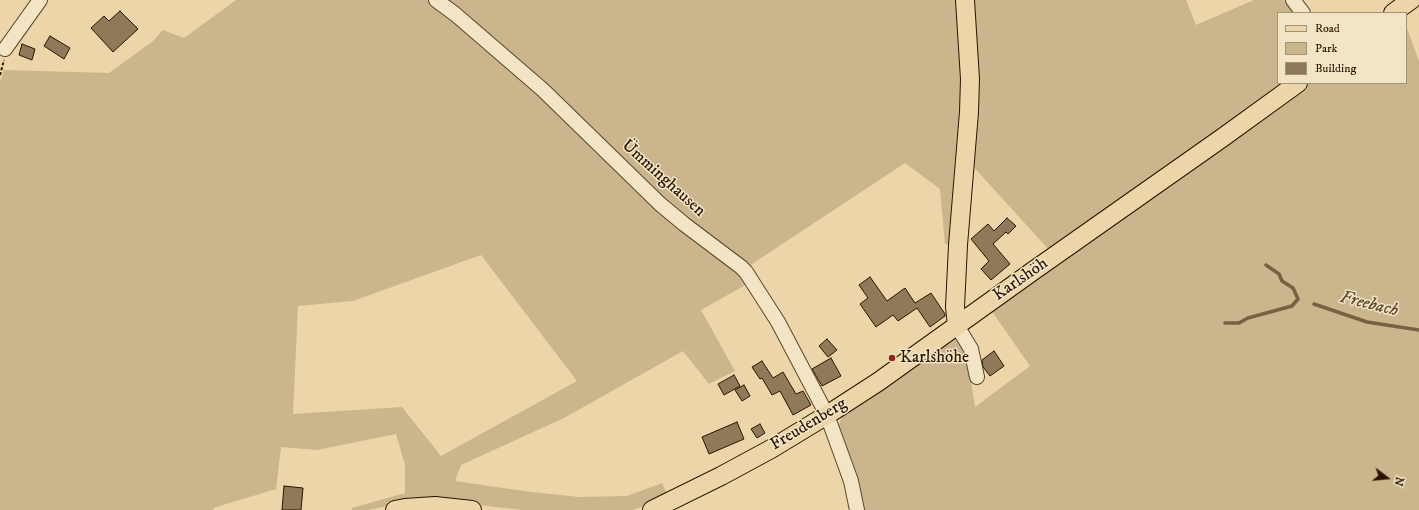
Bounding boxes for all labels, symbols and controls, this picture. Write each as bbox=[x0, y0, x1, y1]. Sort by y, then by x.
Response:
legend bbox=[1277, 12, 1407, 84]
text: Road bbox=[1315, 21, 1340, 36]
text: Park bbox=[1315, 41, 1337, 56]
text: Building bbox=[1315, 61, 1356, 76]
street label: Ümminghausen bbox=[617, 136, 709, 222]
street label: Karlshöh bbox=[990, 254, 1052, 306]
water label: Freebach bbox=[1338, 287, 1400, 323]
place label: Karlshöhe bbox=[900, 348, 969, 368]
marker: Karlshöhe bbox=[887, 353, 897, 363]
street label: Freudenberg bbox=[767, 394, 851, 456]
north arrow bbox=[1367, 458, 1407, 498]
text: N bbox=[1391, 475, 1407, 488]

